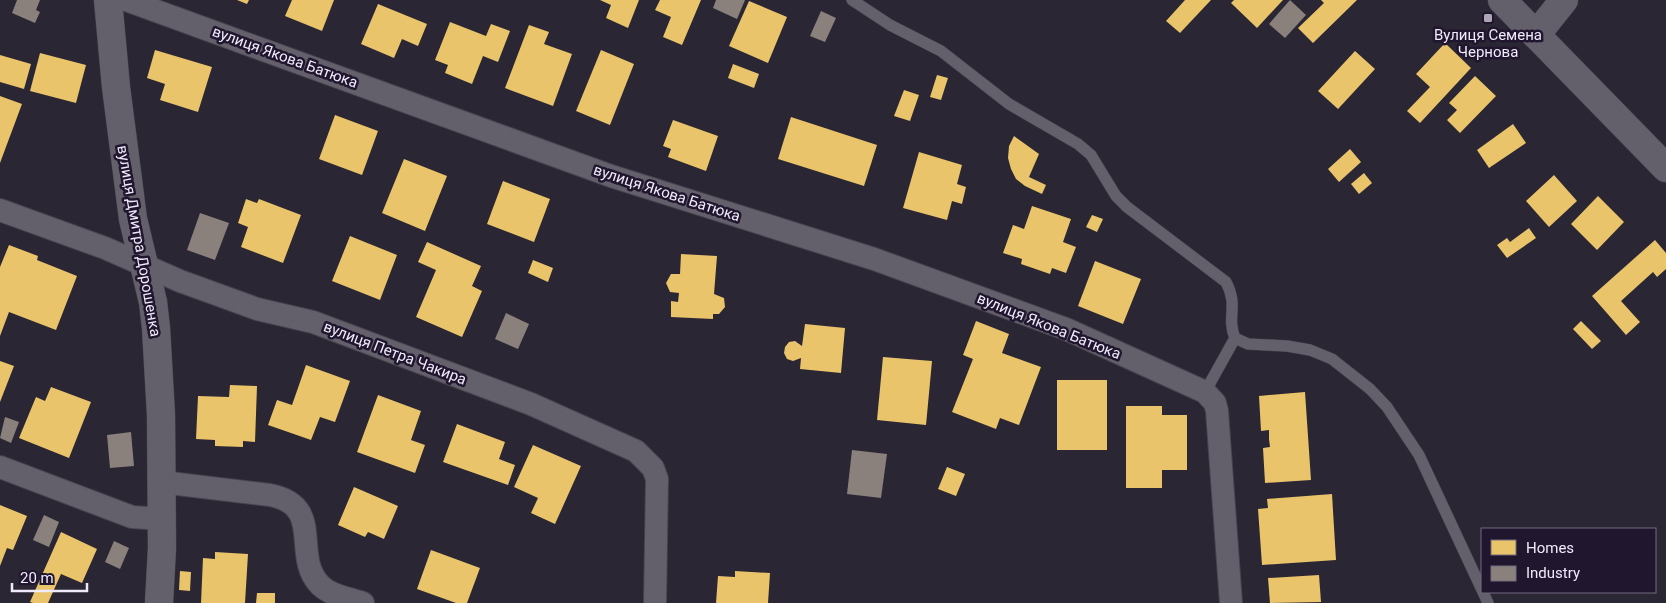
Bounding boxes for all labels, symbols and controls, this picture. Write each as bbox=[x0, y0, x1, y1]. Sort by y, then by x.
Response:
marker: Вулиця Семена Чернова bbox=[1482, 12, 1494, 24]
street label: вулиця Якова Батюка bbox=[210, 22, 360, 92]
place label: Вулиця Семена Чернова bbox=[1434, 26, 1542, 61]
street label: вулиця Дмитра Дорошенка bbox=[113, 144, 165, 338]
street label: вулиця Якова Батюка bbox=[591, 161, 743, 225]
street label: вулиця Якова Батюка bbox=[975, 289, 1123, 363]
street label: вулиця Петра Чакира bbox=[321, 317, 469, 389]
legend bbox=[1481, 528, 1656, 593]
text: Homes bbox=[1526, 539, 1574, 557]
scale bar bbox=[12, 560, 88, 592]
text: Industry bbox=[1526, 564, 1580, 582]
text: 20 m bbox=[20, 569, 54, 587]

